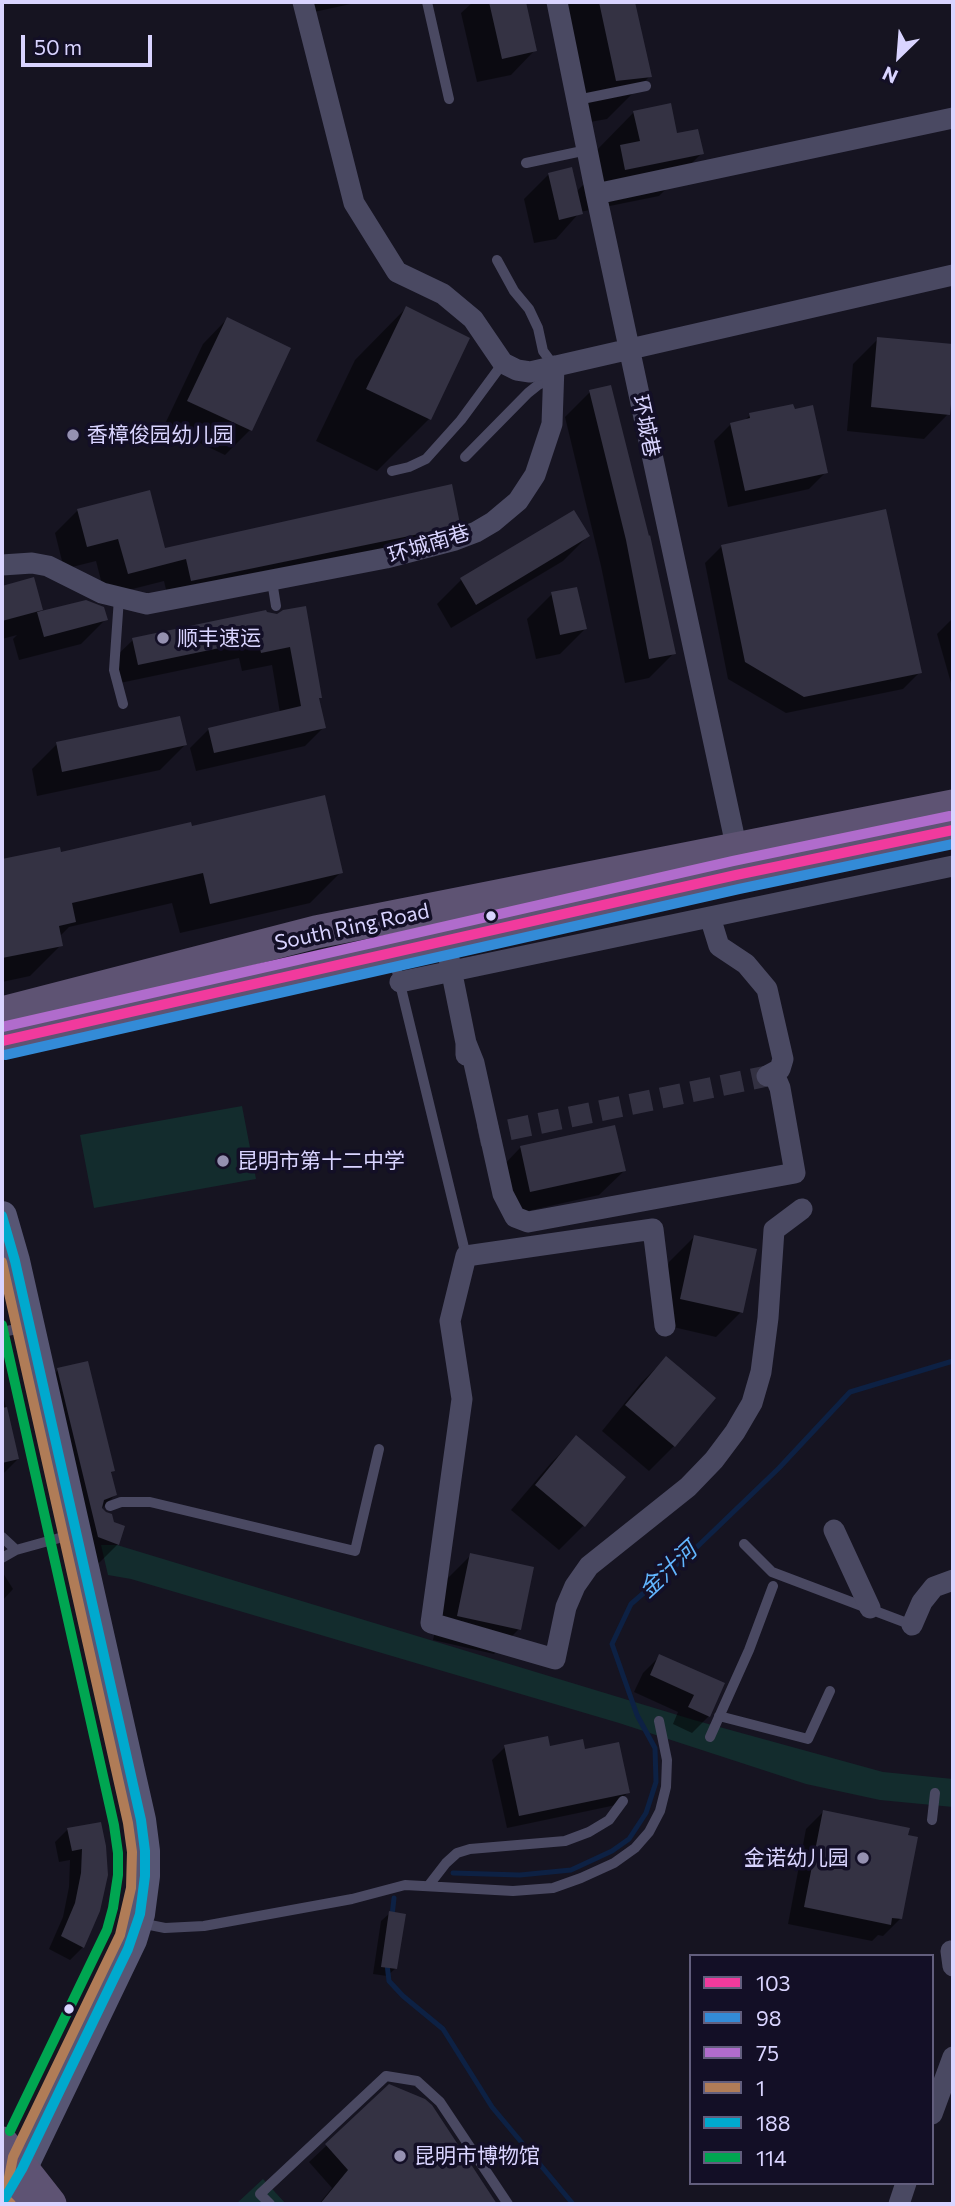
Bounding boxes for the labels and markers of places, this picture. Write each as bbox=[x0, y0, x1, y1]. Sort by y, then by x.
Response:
place label: 香樟俊园幼儿园 bbox=[87, 422, 234, 448]
marker: 香樟俊园幼儿园 bbox=[65, 427, 81, 443]
place label: 顺丰速运 bbox=[177, 625, 261, 651]
marker: 顺丰速运 bbox=[155, 630, 171, 646]
unlabelled marker bbox=[484, 909, 498, 923]
place label: 昆明市第十二中学 bbox=[237, 1148, 405, 1174]
marker: 昆明市第十二中学 bbox=[215, 1153, 231, 1169]
place label: 金诺幼儿园 bbox=[744, 1845, 849, 1871]
marker: 金诺幼儿园 bbox=[855, 1850, 871, 1866]
unlabelled marker bbox=[62, 2002, 76, 2016]
place label: 昆明市博物馆 bbox=[414, 2143, 540, 2169]
marker: 昆明市博物馆 bbox=[392, 2148, 408, 2164]

